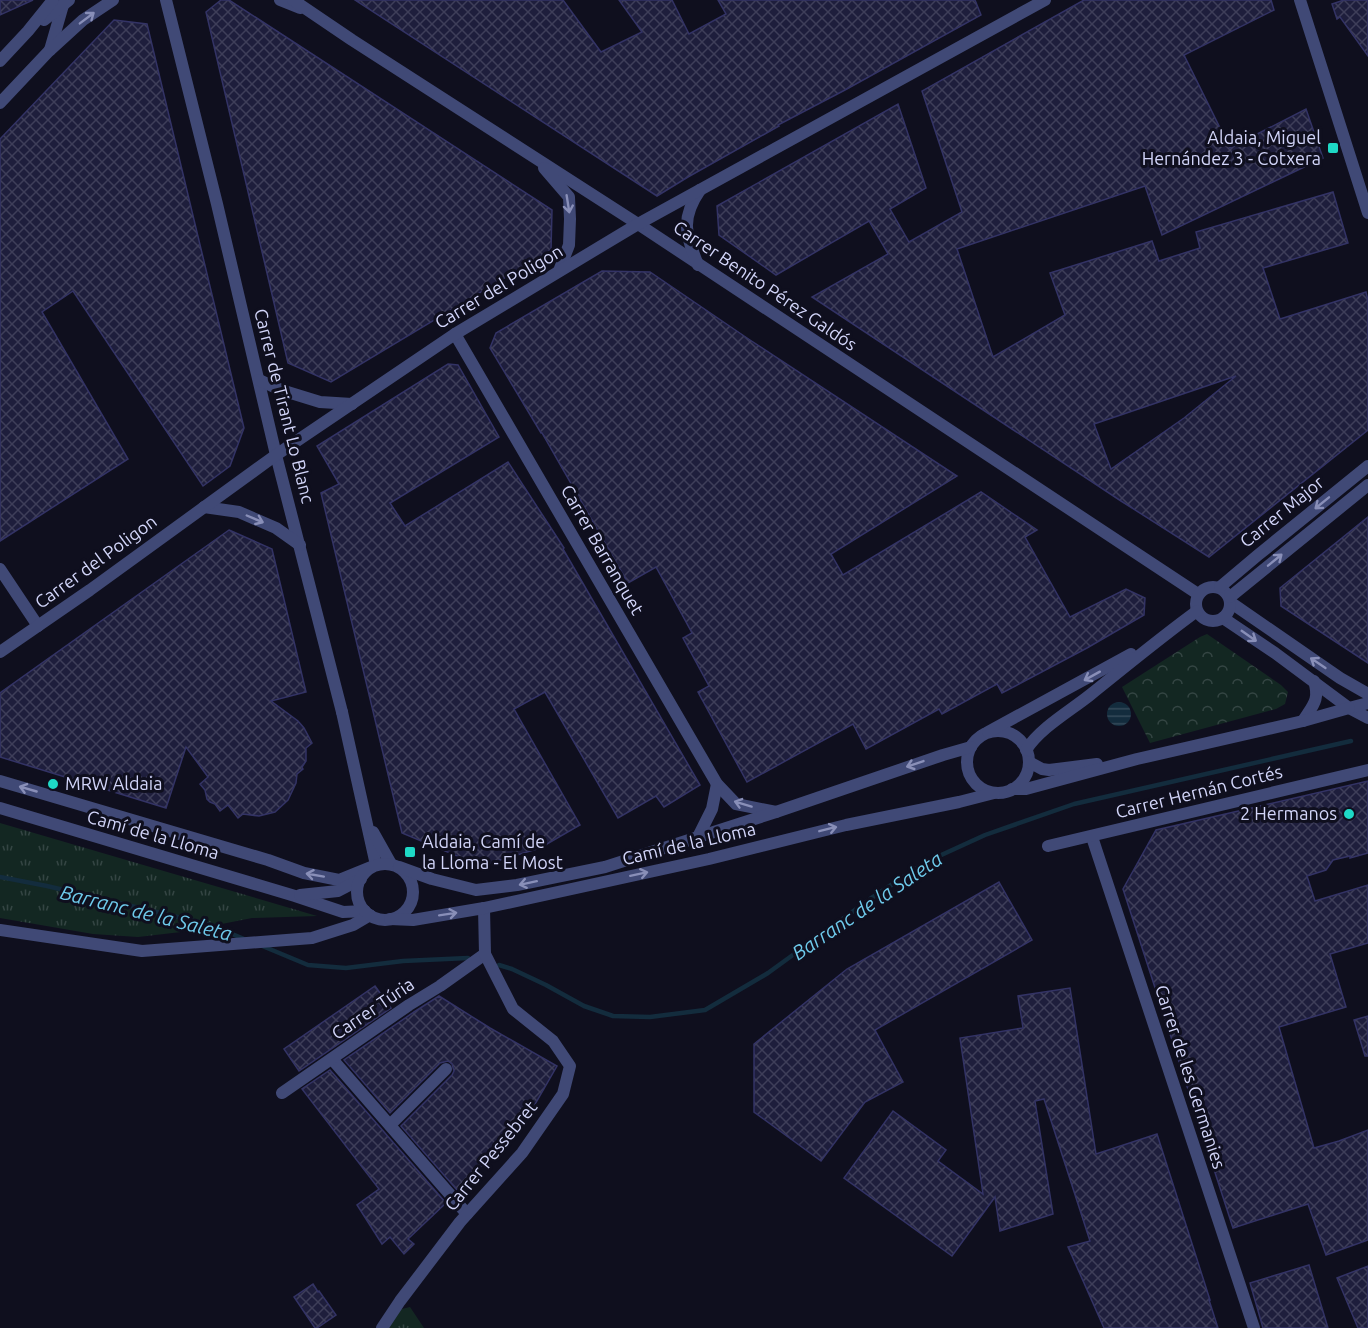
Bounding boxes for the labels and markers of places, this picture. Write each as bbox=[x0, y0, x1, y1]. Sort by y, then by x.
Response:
place label: Aldaia, Miguel Hernández 3 - Cotxera bbox=[1142, 127, 1321, 168]
marker: Aldaia, Miguel Hernández 3 - Cotxera bbox=[1326, 141, 1340, 155]
place label: MRW Aldaia bbox=[65, 773, 162, 793]
marker: MRW Aldaia bbox=[46, 777, 60, 791]
place label: 2 Hermanos bbox=[1240, 803, 1337, 823]
marker: 2 Hermanos bbox=[1342, 807, 1356, 821]
place label: Aldaia, Camí de la Lloma - El Most bbox=[422, 831, 563, 872]
marker: Aldaia, Camí de la Lloma - El Most bbox=[403, 845, 417, 859]

